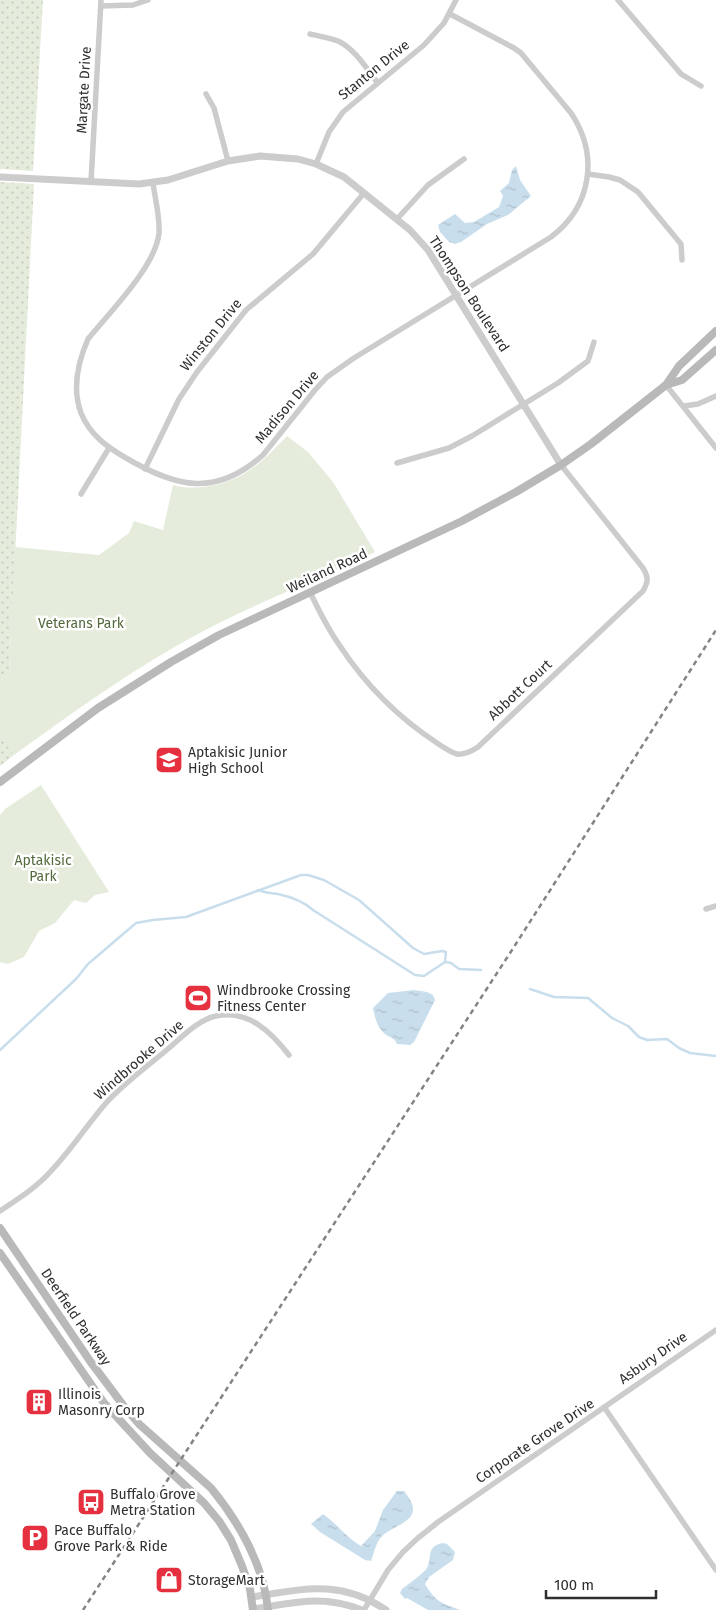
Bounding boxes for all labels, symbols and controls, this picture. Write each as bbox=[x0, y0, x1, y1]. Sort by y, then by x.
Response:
street label: Stanton Drive bbox=[335, 36, 413, 104]
street label: Margate Drive bbox=[73, 46, 95, 134]
street label: Thompson Boulevard bbox=[425, 233, 513, 355]
street label: Winston Drive bbox=[177, 295, 245, 375]
street label: Madison Drive bbox=[251, 367, 323, 447]
street label: Weiland Road bbox=[284, 545, 370, 597]
park label: Veterans Park bbox=[38, 615, 125, 632]
street label: Abbott Court bbox=[485, 656, 556, 724]
place label: Aptakisic Junior High School bbox=[188, 744, 288, 777]
school or university icon: Aptakisic Junior High School bbox=[154, 745, 184, 775]
park label: Aptakisic Park bbox=[14, 852, 72, 885]
place label: Windbrooke Crossing Fitness Center bbox=[217, 982, 351, 1015]
sports icon: Windbrooke Crossing Fitness Center bbox=[183, 983, 213, 1013]
street label: Windbrooke Drive bbox=[91, 1017, 187, 1103]
street label: Deerfield Parkway bbox=[37, 1265, 115, 1369]
street label: Asbury Drive bbox=[615, 1328, 691, 1388]
place label: Illinois Masonry Corp bbox=[58, 1386, 145, 1419]
building icon: Illinois Masonry Corp bbox=[24, 1387, 54, 1417]
street label: Corporate Grove Drive bbox=[473, 1395, 597, 1487]
place label: Buffalo Grove Metra Station bbox=[110, 1486, 196, 1519]
bus stop icon: Buffalo Grove Metra Station bbox=[76, 1487, 106, 1517]
place label: Pace Buffalo Grove Park & Ride bbox=[54, 1522, 168, 1555]
parking icon: Pace Buffalo Grove Park & Ride bbox=[20, 1523, 50, 1553]
shop icon: StorageMart bbox=[154, 1565, 184, 1595]
scale bar bbox=[546, 1568, 656, 1600]
place label: StorageMart bbox=[188, 1572, 266, 1589]
text: 100 m bbox=[554, 1576, 594, 1594]

